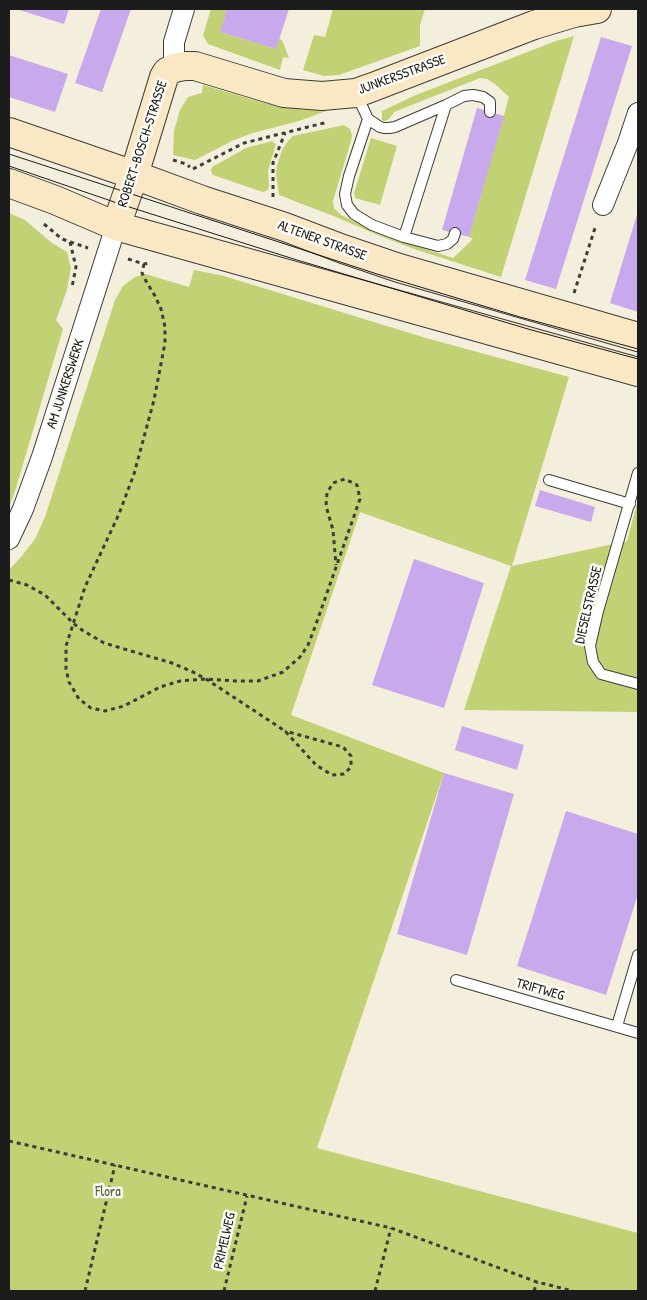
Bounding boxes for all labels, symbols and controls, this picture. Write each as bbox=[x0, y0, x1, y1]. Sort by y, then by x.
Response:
street label: JUNKERSSTRASSE bbox=[356, 51, 448, 99]
street label: ROBERT-BOSCH-STRASSE bbox=[115, 78, 171, 210]
street label: ALTENER STRASSE bbox=[275, 217, 369, 265]
street label: AM JUNKERSWERK bbox=[44, 337, 88, 431]
street label: DIESELSTRASSE bbox=[572, 565, 606, 645]
street label: TRIFTWEG bbox=[514, 975, 566, 1005]
park label: Flora bbox=[95, 1184, 121, 1200]
street label: PRIMELWEG bbox=[210, 1211, 240, 1271]

